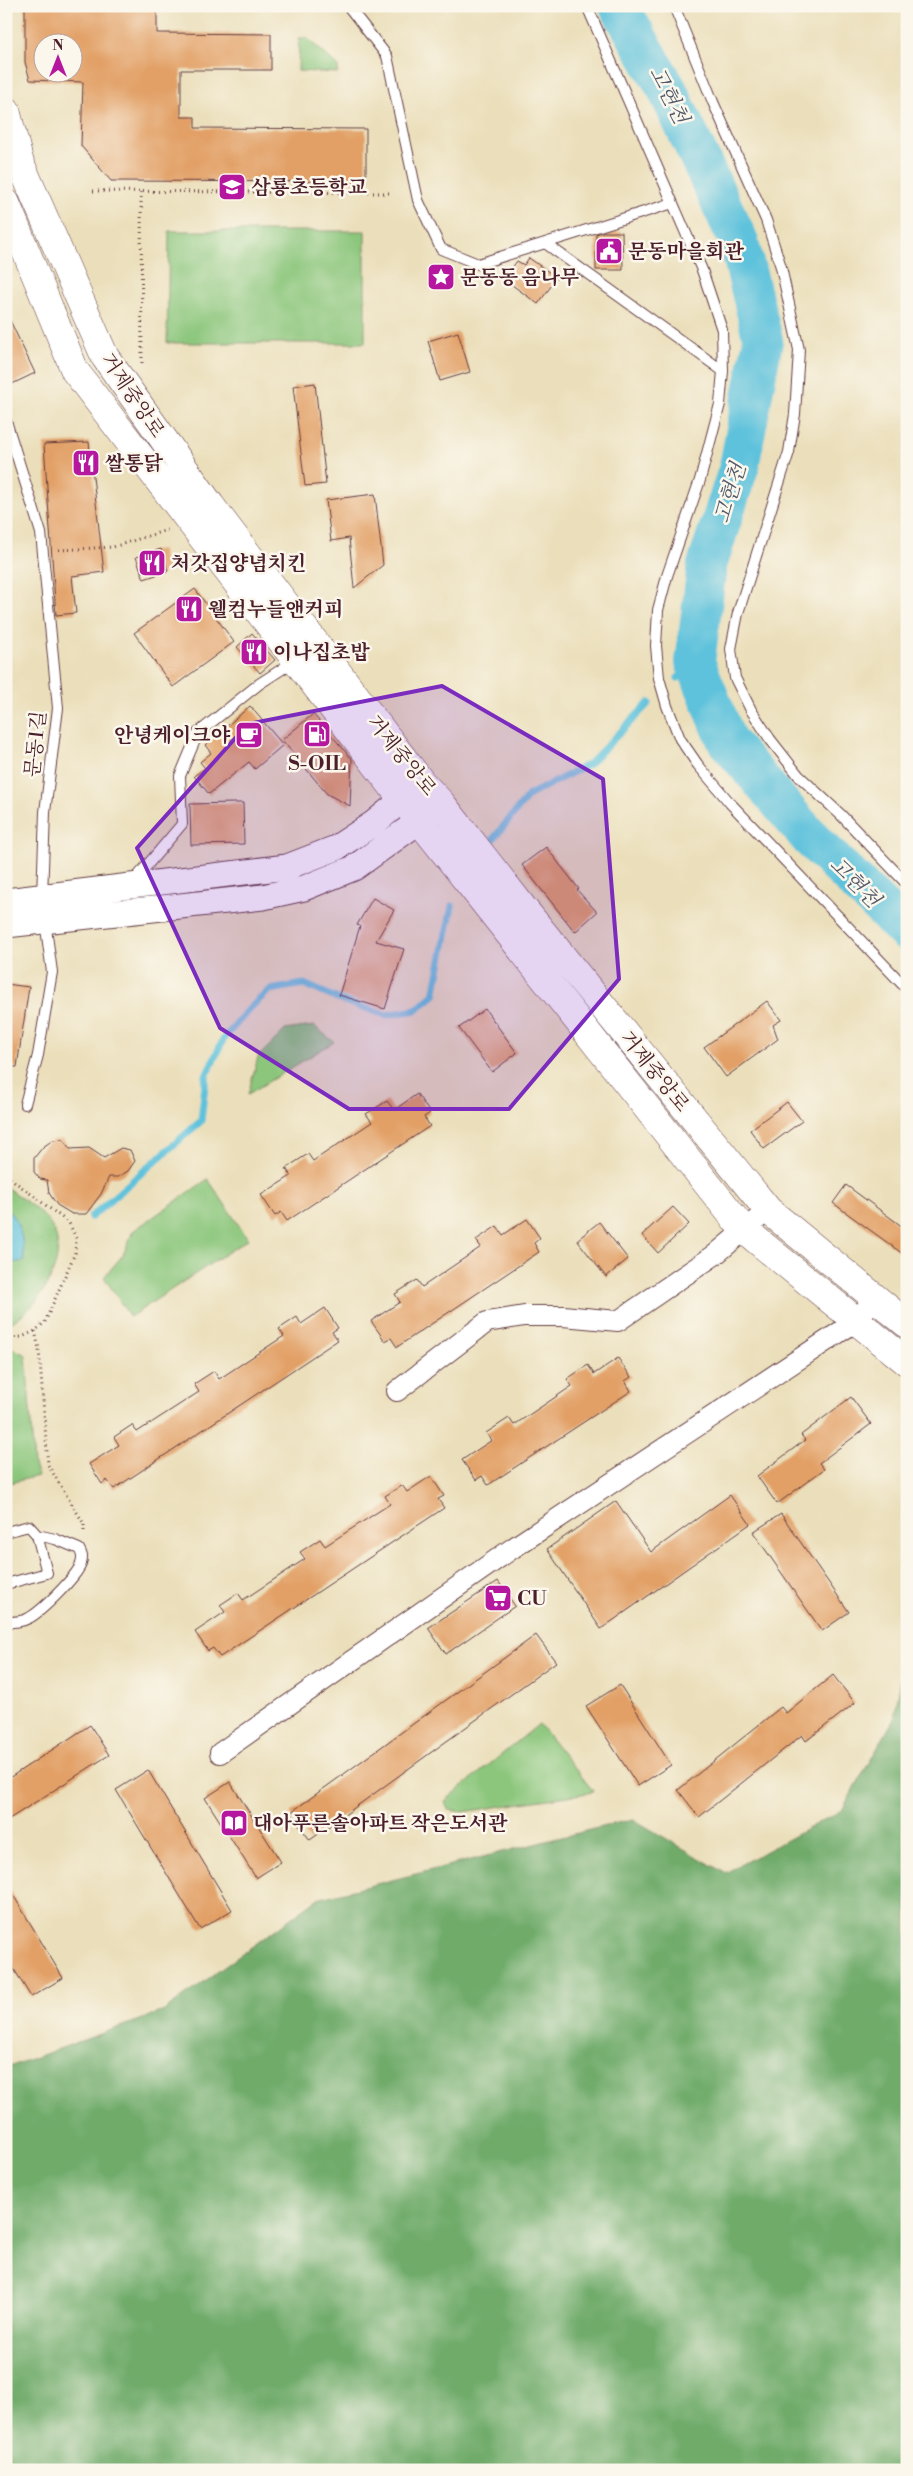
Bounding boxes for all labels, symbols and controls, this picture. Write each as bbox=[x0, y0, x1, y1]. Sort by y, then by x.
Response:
north arrow bbox=[32, 32, 82, 82]
text: N bbox=[52, 37, 64, 55]
water label: 고현천 bbox=[643, 62, 694, 130]
school or university icon: 삼룡초등학교 bbox=[217, 172, 247, 202]
place label: 삼룡초등학교 bbox=[251, 176, 368, 201]
public building icon: 문동마을회관 bbox=[594, 236, 624, 266]
place label: 문동마을회관 bbox=[628, 240, 745, 265]
place icon: 문동동 음나무 bbox=[426, 262, 456, 292]
place label: 문동동 음나무 bbox=[460, 266, 579, 291]
street label: 거제중앙로 bbox=[94, 349, 169, 443]
restaurant icon: 쌀통닭 bbox=[71, 448, 101, 478]
place label: 쌀통닭 bbox=[105, 452, 164, 477]
water label: 고현천 bbox=[710, 459, 753, 526]
restaurant icon: 처갓집양념치킨 bbox=[137, 548, 167, 578]
place label: 처갓집양념치킨 bbox=[171, 552, 306, 577]
restaurant icon: 웰컴누들앤커피 bbox=[174, 594, 204, 624]
place label: 웰컴누들앤커피 bbox=[208, 598, 343, 623]
restaurant icon: 이나집초밥 bbox=[239, 637, 269, 667]
place label: 이나집초밥 bbox=[273, 641, 370, 666]
street label: 문동1길 bbox=[21, 710, 52, 779]
street label: 거제중앙로 bbox=[361, 711, 441, 801]
fuel station icon: S-OIL bbox=[302, 719, 332, 749]
cafe icon: 안녕케이크야 bbox=[234, 720, 264, 750]
place label: 안녕케이크야 bbox=[114, 724, 231, 749]
place label: S-OIL bbox=[288, 752, 346, 777]
water label: 고현천 bbox=[824, 852, 886, 915]
street label: 거제중앙로 bbox=[614, 1027, 694, 1117]
supermarket icon: CU bbox=[483, 1583, 513, 1613]
place label: CU bbox=[517, 1587, 547, 1612]
library icon: 대아푸른솔아파트 작은도서관 bbox=[219, 1808, 249, 1838]
place label: 대아푸른솔아파트 작은도서관 bbox=[253, 1812, 508, 1837]

